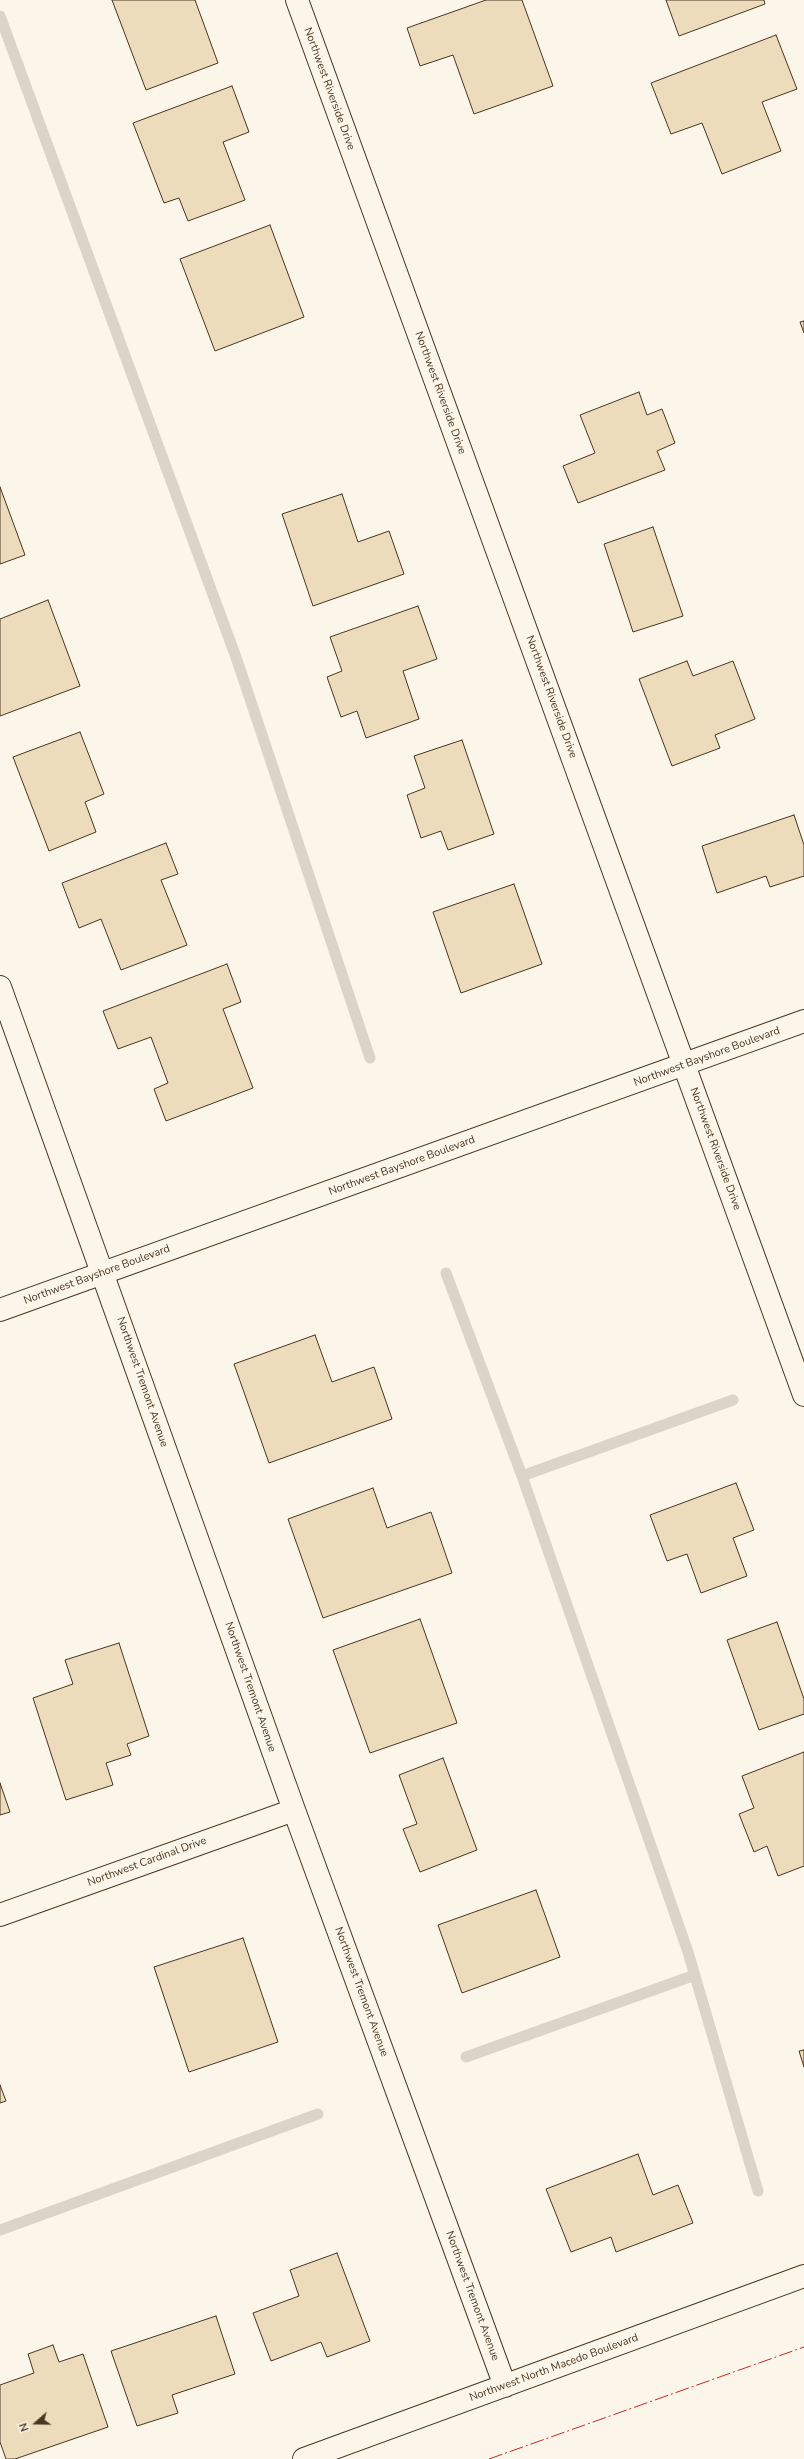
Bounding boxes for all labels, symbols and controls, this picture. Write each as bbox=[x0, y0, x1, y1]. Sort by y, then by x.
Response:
street label: Northwest Riverside Drive bbox=[301, 26, 357, 152]
street label: Northwest Riverside Drive bbox=[412, 330, 468, 456]
street label: Northwest Riverside Drive bbox=[523, 634, 579, 760]
street label: Northwest Bayshore Boulevard bbox=[632, 1024, 782, 1090]
street label: Northwest Riverside Drive bbox=[687, 1086, 743, 1212]
street label: Northwest Bayshore Boulevard bbox=[327, 1133, 477, 1199]
street label: Northwest Bayshore Boulevard bbox=[22, 1242, 172, 1308]
street label: Northwest Tremont Avenue bbox=[113, 1315, 171, 1449]
street label: Northwest Tremont Avenue bbox=[221, 1620, 279, 1754]
street label: Northwest Cardinal Drive bbox=[86, 1834, 208, 1890]
street label: Northwest Tremont Avenue bbox=[331, 1925, 391, 2059]
street label: Northwest Tremont Avenue bbox=[442, 2229, 502, 2363]
street label: Northwest North Macedo Boulevard bbox=[468, 2331, 640, 2405]
north arrow bbox=[16, 2403, 56, 2443]
text: N bbox=[16, 2421, 33, 2434]

